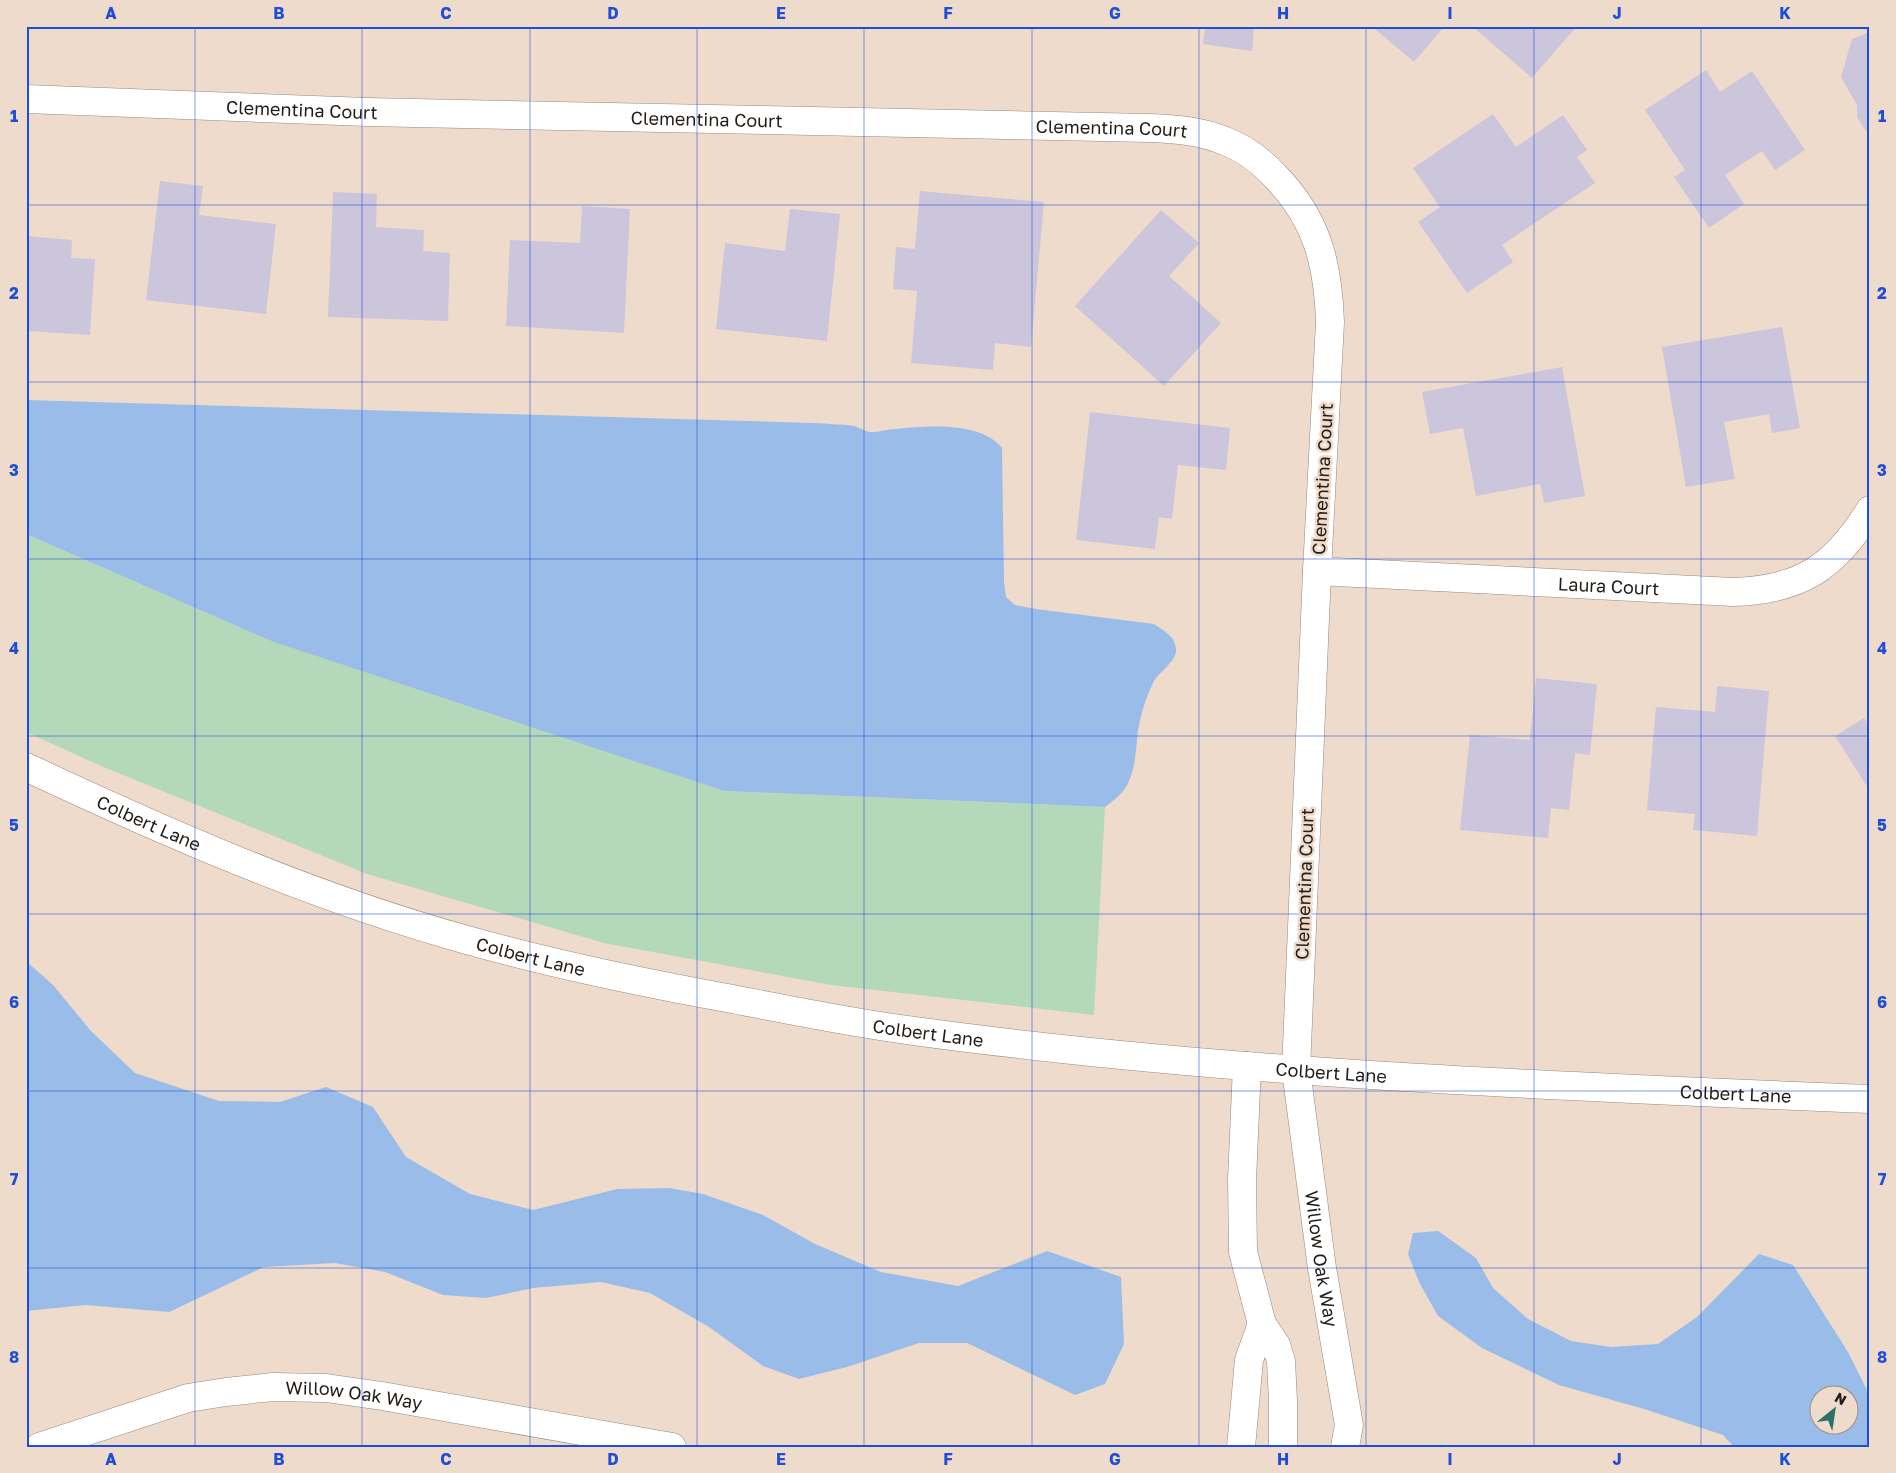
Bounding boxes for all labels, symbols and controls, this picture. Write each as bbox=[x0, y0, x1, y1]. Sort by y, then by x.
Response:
text: A bbox=[105, 3, 117, 23]
text: B bbox=[273, 3, 285, 23]
text: C bbox=[440, 3, 452, 23]
text: D bbox=[607, 3, 619, 23]
text: E bbox=[776, 3, 786, 23]
text: F bbox=[943, 3, 953, 23]
text: G bbox=[1109, 3, 1121, 23]
text: H bbox=[1277, 3, 1289, 23]
text: I bbox=[1447, 3, 1453, 23]
text: J bbox=[1612, 3, 1622, 23]
text: K bbox=[1779, 3, 1791, 23]
street label: Clementina Court bbox=[225, 96, 378, 123]
text: 1 bbox=[10, 106, 18, 126]
street label: Clementina Court bbox=[631, 106, 783, 131]
text: 1 bbox=[1878, 106, 1886, 126]
street label: Clementina Court bbox=[1035, 115, 1189, 142]
text: 2 bbox=[9, 283, 19, 303]
text: 2 bbox=[1877, 283, 1887, 303]
street label: Clementina Court bbox=[1307, 403, 1337, 555]
text: 3 bbox=[9, 460, 19, 480]
text: 3 bbox=[1877, 460, 1887, 480]
street label: Laura Court bbox=[1557, 572, 1660, 599]
text: 4 bbox=[9, 638, 19, 658]
text: 4 bbox=[1877, 638, 1887, 658]
street label: Colbert Lane bbox=[93, 790, 204, 855]
street label: Clementina Court bbox=[1290, 808, 1318, 960]
text: 5 bbox=[9, 815, 19, 835]
text: 5 bbox=[1877, 815, 1887, 835]
street label: Colbert Lane bbox=[474, 932, 587, 980]
text: 6 bbox=[9, 992, 19, 1012]
text: 6 bbox=[1877, 992, 1887, 1012]
street label: Colbert Lane bbox=[871, 1014, 985, 1051]
street label: Colbert Lane bbox=[1275, 1057, 1388, 1087]
street label: Colbert Lane bbox=[1679, 1080, 1792, 1107]
text: 7 bbox=[10, 1169, 19, 1189]
text: 7 bbox=[1878, 1169, 1887, 1189]
street label: Willow Oak Way bbox=[1301, 1189, 1343, 1329]
text: 8 bbox=[9, 1347, 19, 1367]
text: 8 bbox=[1877, 1347, 1887, 1367]
street label: Willow Oak Way bbox=[285, 1376, 424, 1414]
north arrow bbox=[1808, 1386, 1858, 1436]
text: N bbox=[1832, 1388, 1850, 1408]
text: A bbox=[105, 1449, 117, 1469]
text: B bbox=[273, 1449, 285, 1469]
text: C bbox=[440, 1449, 452, 1469]
text: D bbox=[607, 1449, 619, 1469]
text: E bbox=[776, 1449, 786, 1469]
text: F bbox=[943, 1449, 953, 1469]
text: G bbox=[1109, 1449, 1121, 1469]
text: H bbox=[1277, 1449, 1289, 1469]
text: I bbox=[1447, 1449, 1453, 1469]
text: J bbox=[1612, 1449, 1622, 1469]
text: K bbox=[1779, 1449, 1791, 1469]

